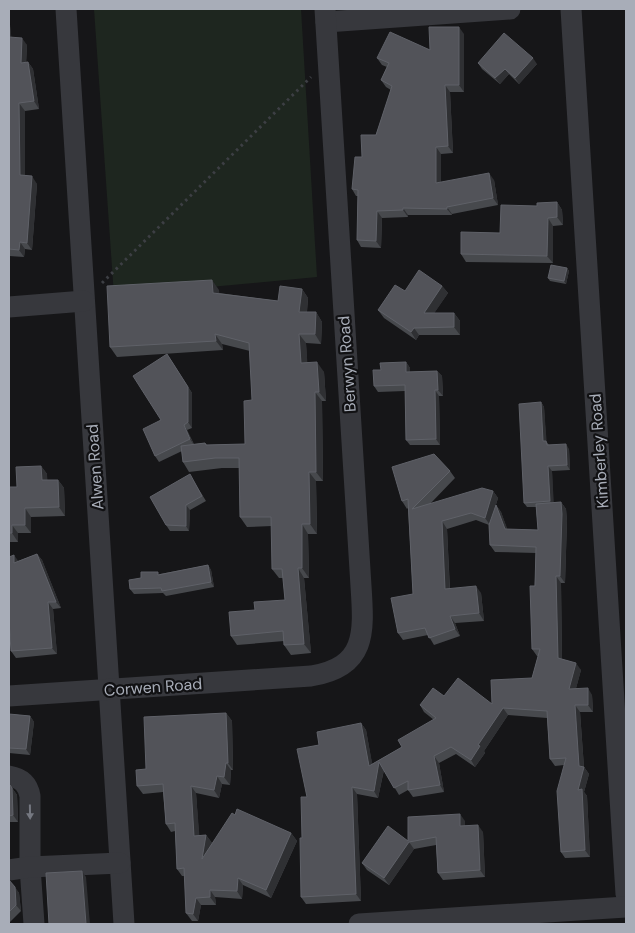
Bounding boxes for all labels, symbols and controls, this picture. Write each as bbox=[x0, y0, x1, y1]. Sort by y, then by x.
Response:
street label: Berwyn Road bbox=[333, 315, 361, 413]
street label: Kimberley Road bbox=[585, 393, 613, 509]
street label: Alwen Road bbox=[82, 423, 108, 511]
street label: Corwen Road bbox=[103, 673, 203, 701]
one-way arrow bbox=[26, 805, 34, 821]

